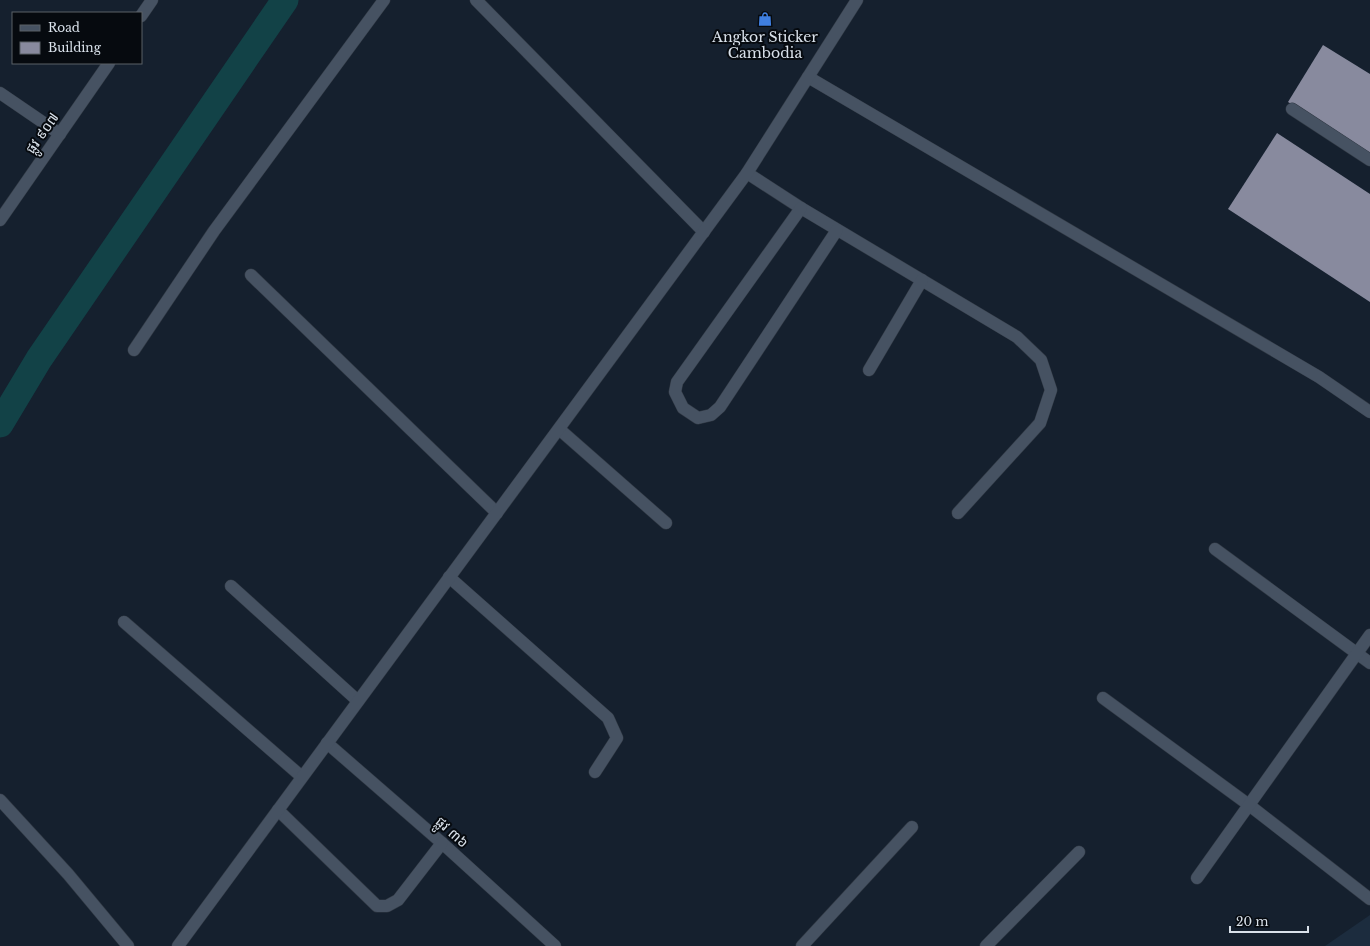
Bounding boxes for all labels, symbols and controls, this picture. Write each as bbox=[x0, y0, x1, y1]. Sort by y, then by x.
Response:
shop icon: Angkor Sticker Cambodia bbox=[757, 11, 773, 27]
legend bbox=[12, 12, 142, 64]
text: Road bbox=[48, 20, 80, 35]
place label: Angkor Sticker Cambodia bbox=[711, 28, 818, 62]
text: Building bbox=[48, 40, 102, 55]
street label: ផ្លូវ ៩០៧ bbox=[21, 109, 65, 159]
street label: ផ្លូវ ៣៦ bbox=[430, 812, 472, 854]
scale bar bbox=[1230, 908, 1308, 934]
text: 20 m bbox=[1236, 914, 1268, 929]

